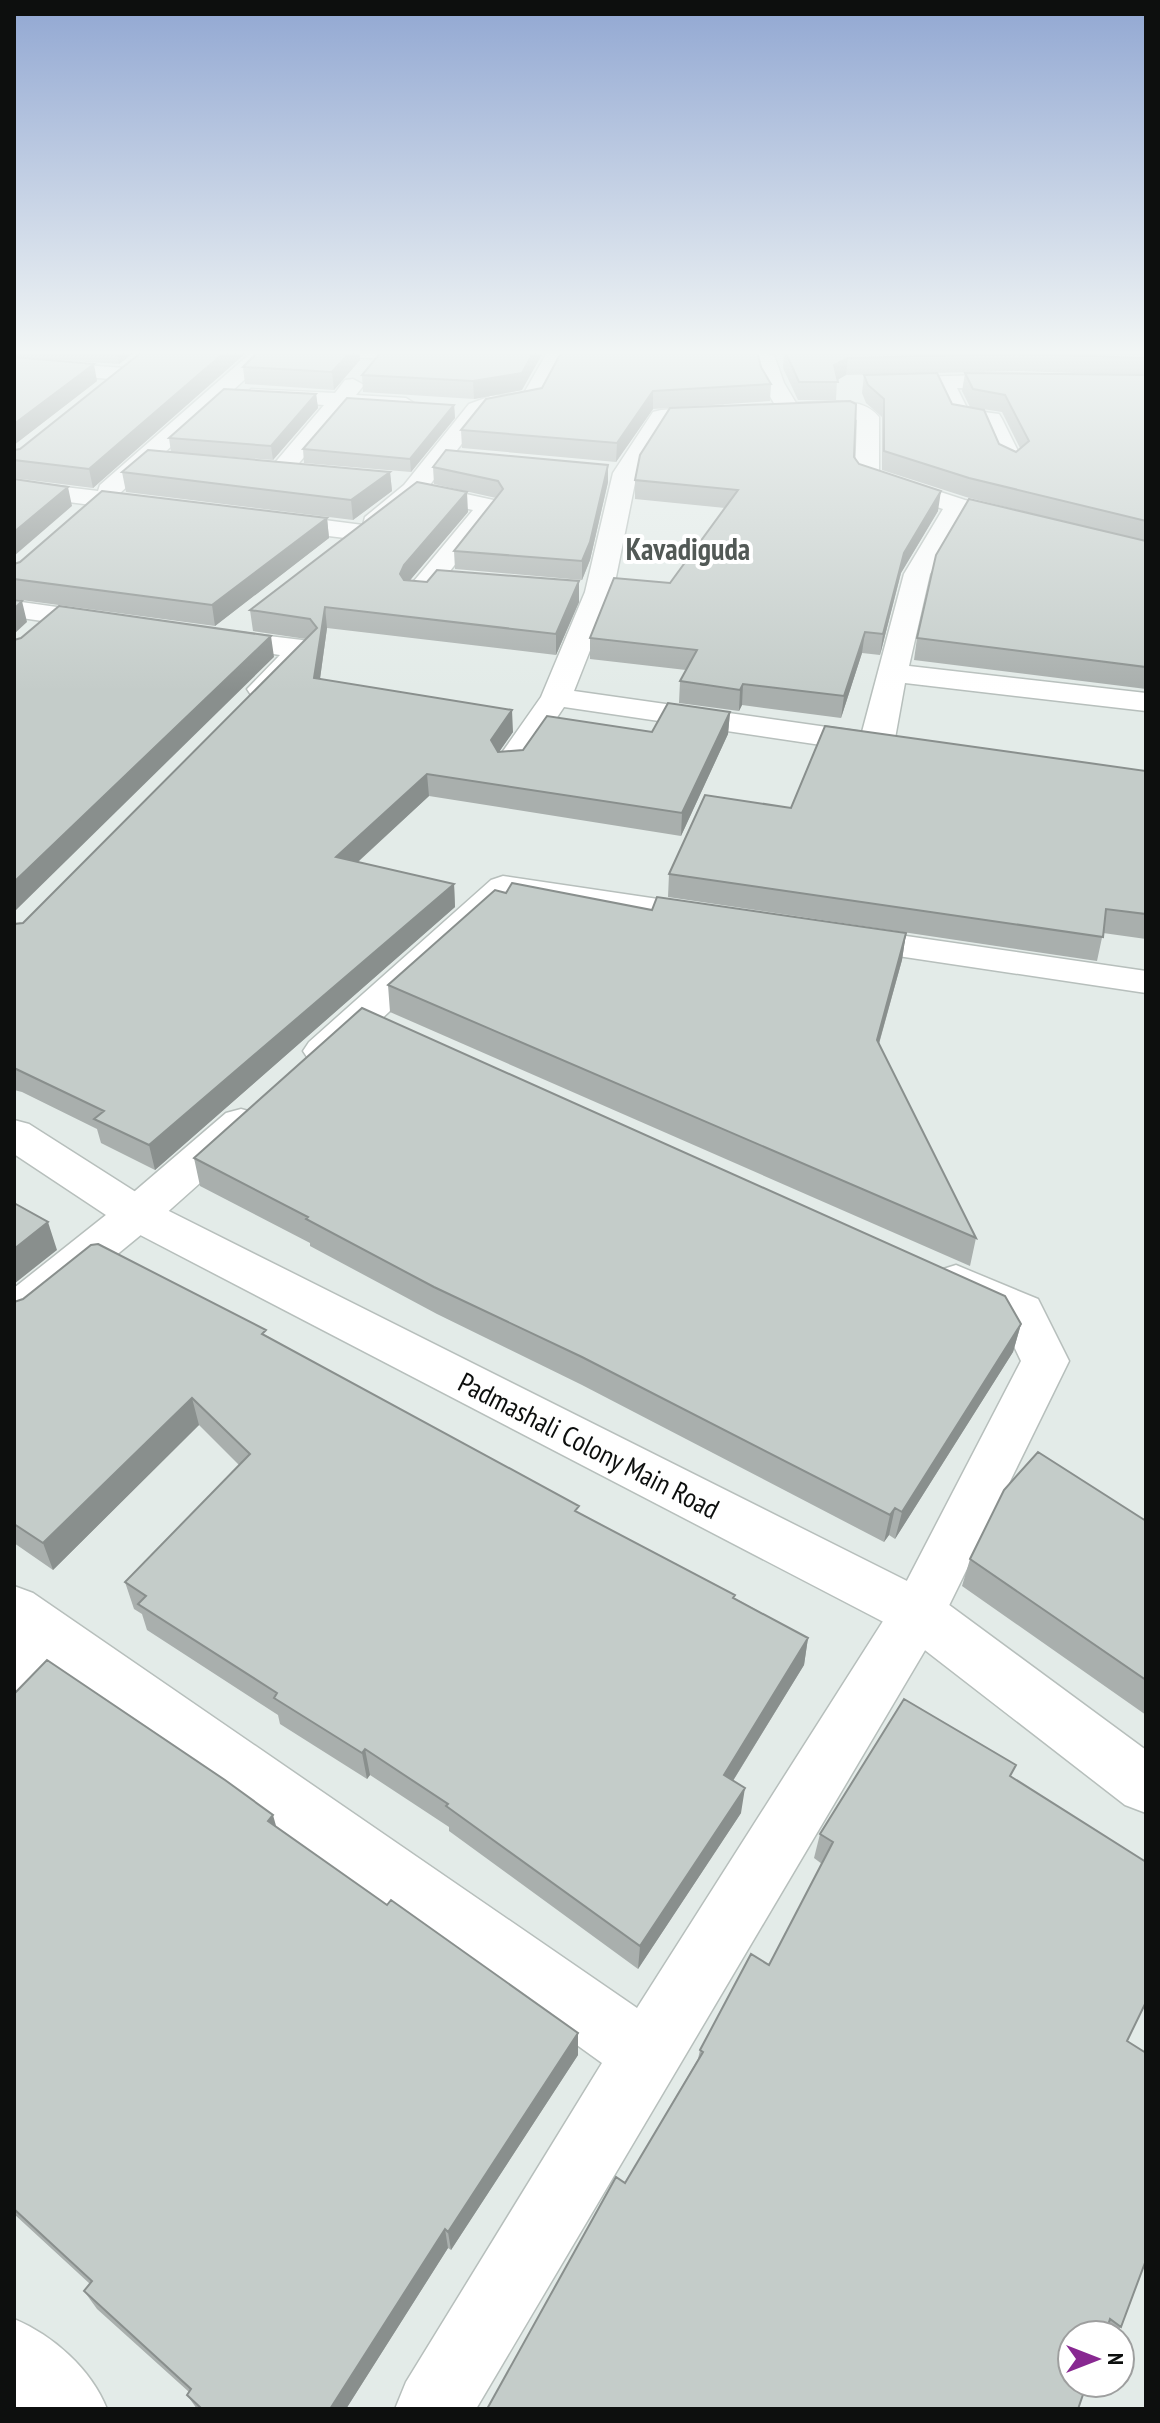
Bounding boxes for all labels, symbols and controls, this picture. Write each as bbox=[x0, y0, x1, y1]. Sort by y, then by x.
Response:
district label: Kavadiguda bbox=[626, 529, 750, 568]
street label: Padmashali Colony Main Road bbox=[452, 1363, 726, 1527]
north arrow bbox=[1056, 2319, 1136, 2399]
text: N bbox=[1102, 2353, 1130, 2365]

